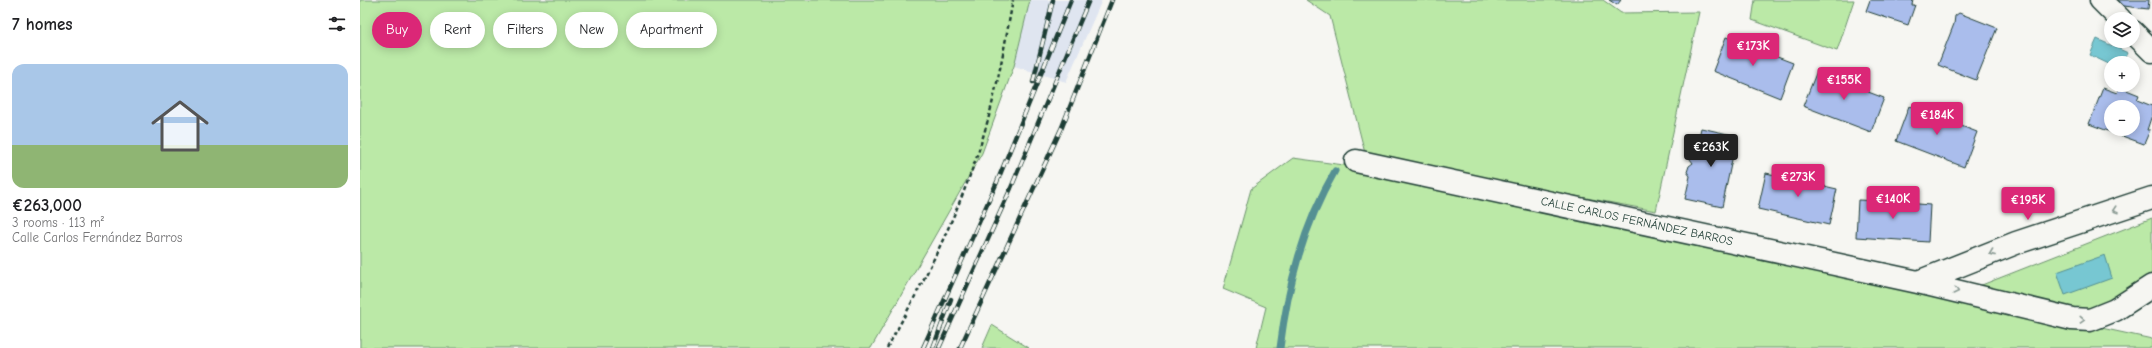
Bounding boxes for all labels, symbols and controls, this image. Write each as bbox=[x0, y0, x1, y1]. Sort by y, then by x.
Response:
chip: Buy bbox=[372, 12, 422, 48]
chip: Rent bbox=[430, 12, 485, 48]
chip: Filters bbox=[493, 12, 557, 48]
chip: New bbox=[565, 12, 618, 48]
chip: Apartment bbox=[626, 12, 717, 48]
map controls bbox=[2104, 12, 2140, 136]
button: layers bbox=[2104, 12, 2140, 48]
icon: filters bbox=[326, 13, 348, 35]
text: 7 homes bbox=[12, 15, 73, 34]
pin: €173K bbox=[1725, 33, 1781, 67]
text: €173K bbox=[1736, 38, 1770, 53]
button: + bbox=[2104, 56, 2140, 92]
pin: €155K bbox=[1816, 67, 1872, 101]
text: €155K bbox=[1826, 72, 1862, 87]
icon: home bbox=[144, 90, 216, 162]
button: − bbox=[2104, 100, 2140, 136]
pin: €184K bbox=[1909, 102, 1965, 136]
text: €184K bbox=[1920, 107, 1954, 122]
pin: €263K bbox=[1683, 134, 1739, 168]
text: €263K bbox=[1693, 139, 1729, 154]
pin: €273K bbox=[1770, 164, 1826, 198]
text: €273K bbox=[1781, 169, 1815, 184]
pin: €140K bbox=[1865, 186, 1921, 220]
pin: €195K bbox=[2000, 187, 2056, 221]
text: €140K bbox=[1876, 191, 1910, 206]
text: €195K bbox=[2010, 192, 2046, 207]
street label: CALLE CARLOS FERNÁNDEZ BARROS bbox=[1540, 194, 1735, 248]
text: €263,000 bbox=[12, 196, 82, 215]
one-way arrow bbox=[2112, 206, 2119, 214]
text: 3 rooms · 113 m² bbox=[12, 215, 104, 230]
text: Calle Carlos Fernández Barros bbox=[12, 230, 182, 245]
one-way arrow bbox=[1989, 248, 1996, 256]
one-way arrow bbox=[1952, 286, 1959, 294]
one-way arrow bbox=[2079, 315, 2085, 324]

